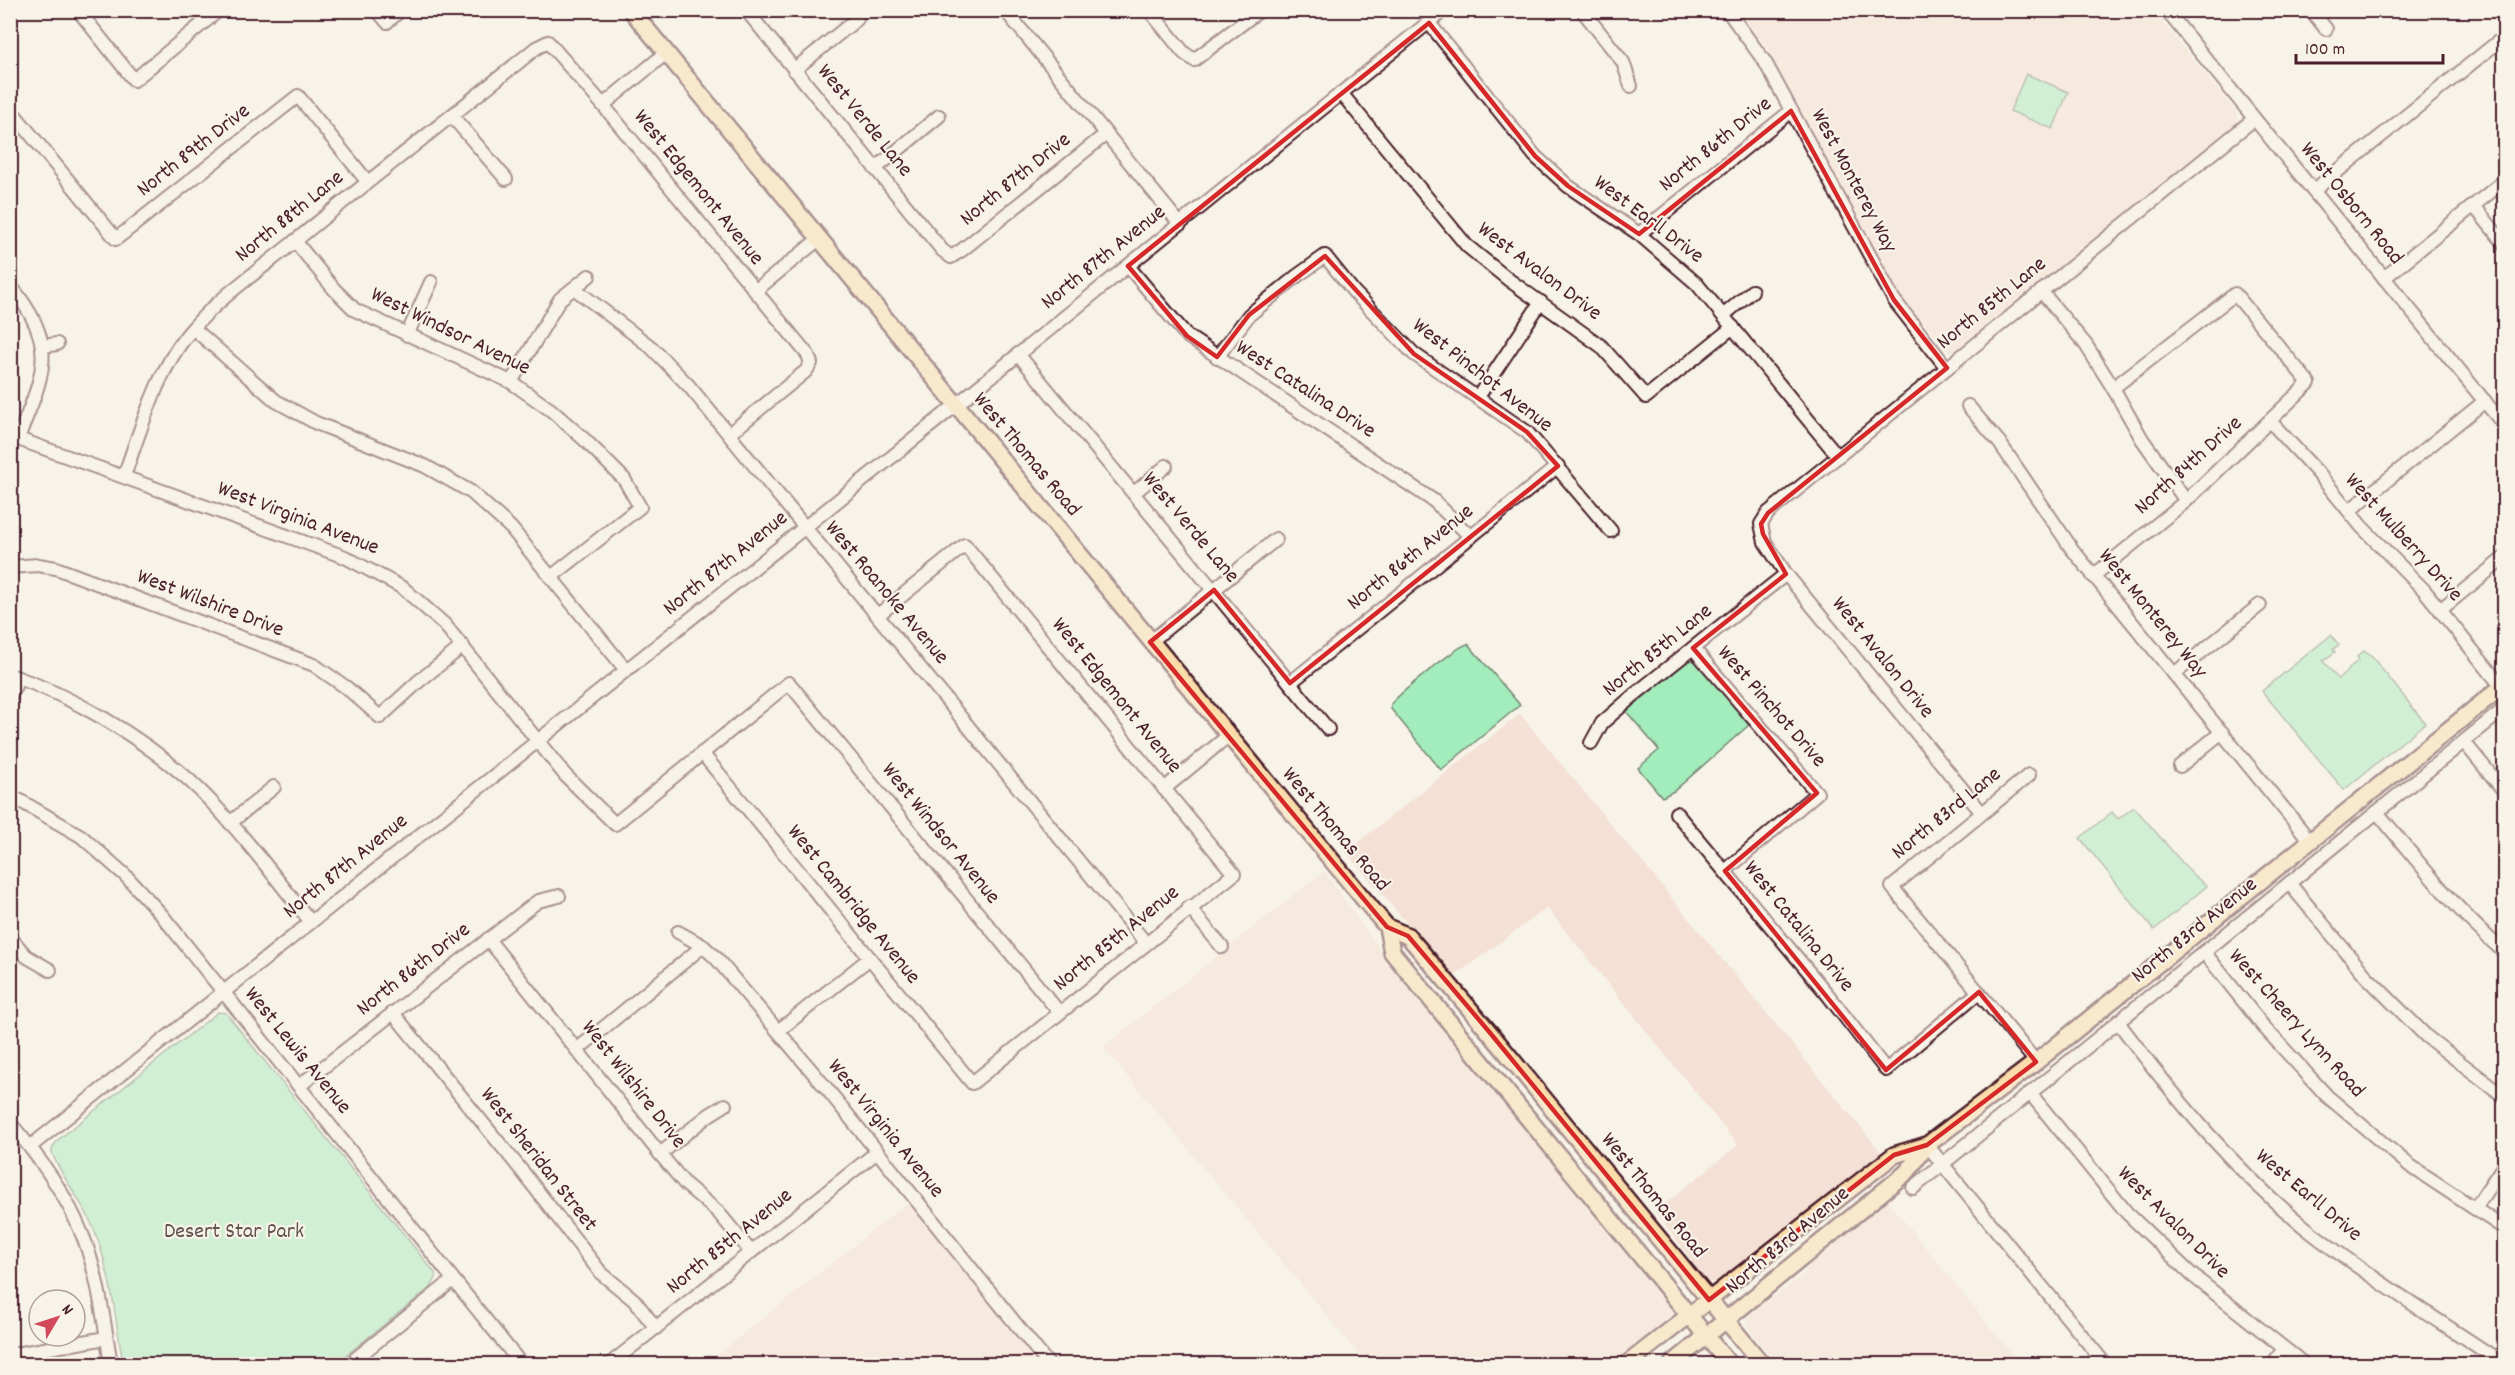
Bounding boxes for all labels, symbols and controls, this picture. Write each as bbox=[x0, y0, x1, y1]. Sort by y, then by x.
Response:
scale bar bbox=[2296, 27, 2443, 65]
text: 100 m bbox=[2305, 38, 2345, 63]
street label: West Verde Lane bbox=[809, 58, 919, 184]
street label: North 86th Drive bbox=[1653, 90, 1779, 200]
street label: North 89th Drive bbox=[131, 97, 257, 205]
street label: West Edgemont Avenue bbox=[625, 103, 771, 273]
street label: West Monterey Way bbox=[1802, 104, 1905, 259]
street label: North 87th Drive bbox=[954, 125, 1078, 235]
street label: West Osborn Road bbox=[2292, 136, 2410, 272]
street label: North 88th Lane bbox=[229, 163, 351, 271]
street label: West Earll Drive bbox=[1586, 168, 1710, 272]
street label: North 87th Avenue bbox=[1035, 198, 1173, 318]
street label: West Avalon Drive bbox=[1470, 215, 1608, 329]
street label: North 85th Lane bbox=[1930, 250, 2054, 358]
street label: West Windsor Avenue bbox=[365, 280, 535, 384]
street label: West Pinchot Avenue bbox=[1405, 311, 1559, 441]
street label: West Catalina Drive bbox=[1229, 333, 1381, 447]
street label: West Thomas Road bbox=[965, 386, 1087, 524]
street label: North 84th Drive bbox=[2128, 409, 2250, 523]
street label: West Verde Lane bbox=[1134, 465, 1246, 591]
street label: West Mulberry Drive bbox=[2337, 467, 2469, 609]
street label: West Virginia Avenue bbox=[213, 474, 383, 564]
street label: North 86th Avenue bbox=[1341, 497, 1481, 619]
street label: North 87th Avenue bbox=[657, 504, 795, 624]
street label: West Roanoke Avenue bbox=[816, 514, 956, 672]
street label: West Monterey Way bbox=[2090, 542, 2215, 686]
street label: West Wilshire Drive bbox=[132, 562, 288, 646]
street label: West Avalon Drive bbox=[1823, 590, 1941, 726]
street label: North 85th Lane bbox=[1596, 597, 1720, 705]
street label: West Edgemont Avenue bbox=[1043, 611, 1189, 781]
street label: West Pinchot Drive bbox=[1709, 639, 1833, 775]
street label: West Windsor Avenue bbox=[873, 757, 1007, 911]
street label: North 83rd Lane bbox=[1885, 760, 2009, 868]
street label: West Thomas Road bbox=[1274, 761, 1396, 899]
street label: North 87th Avenue bbox=[277, 807, 415, 927]
street label: West Cambridge Avenue bbox=[779, 818, 927, 992]
street label: West Catalina Drive bbox=[1735, 854, 1861, 1000]
street label: North 83rd Avenue bbox=[2125, 870, 2265, 992]
street label: North 85th Avenue bbox=[1047, 878, 1187, 1000]
street label: North 86th Drive bbox=[350, 916, 478, 1024]
street label: West Cheery Lynn Road bbox=[2220, 942, 2372, 1106]
street label: West Lewis Avenue bbox=[236, 981, 358, 1121]
street label: West Wilshire Drive bbox=[573, 1014, 693, 1156]
street label: West Virginia Avenue bbox=[819, 1053, 951, 1205]
street label: West Sheridan Street bbox=[472, 1081, 604, 1239]
street label: West Thomas Road bbox=[1592, 1126, 1714, 1266]
street label: West Earll Drive bbox=[2248, 1142, 2368, 1250]
street label: West Avalon Drive bbox=[2109, 1159, 2237, 1287]
street label: North 83rd Avenue bbox=[1719, 1180, 1857, 1302]
street label: North 85th Avenue bbox=[660, 1181, 800, 1303]
park label: Desert Star Park bbox=[164, 1217, 304, 1248]
north arrow bbox=[27, 1288, 87, 1348]
text: N bbox=[55, 1300, 78, 1321]

